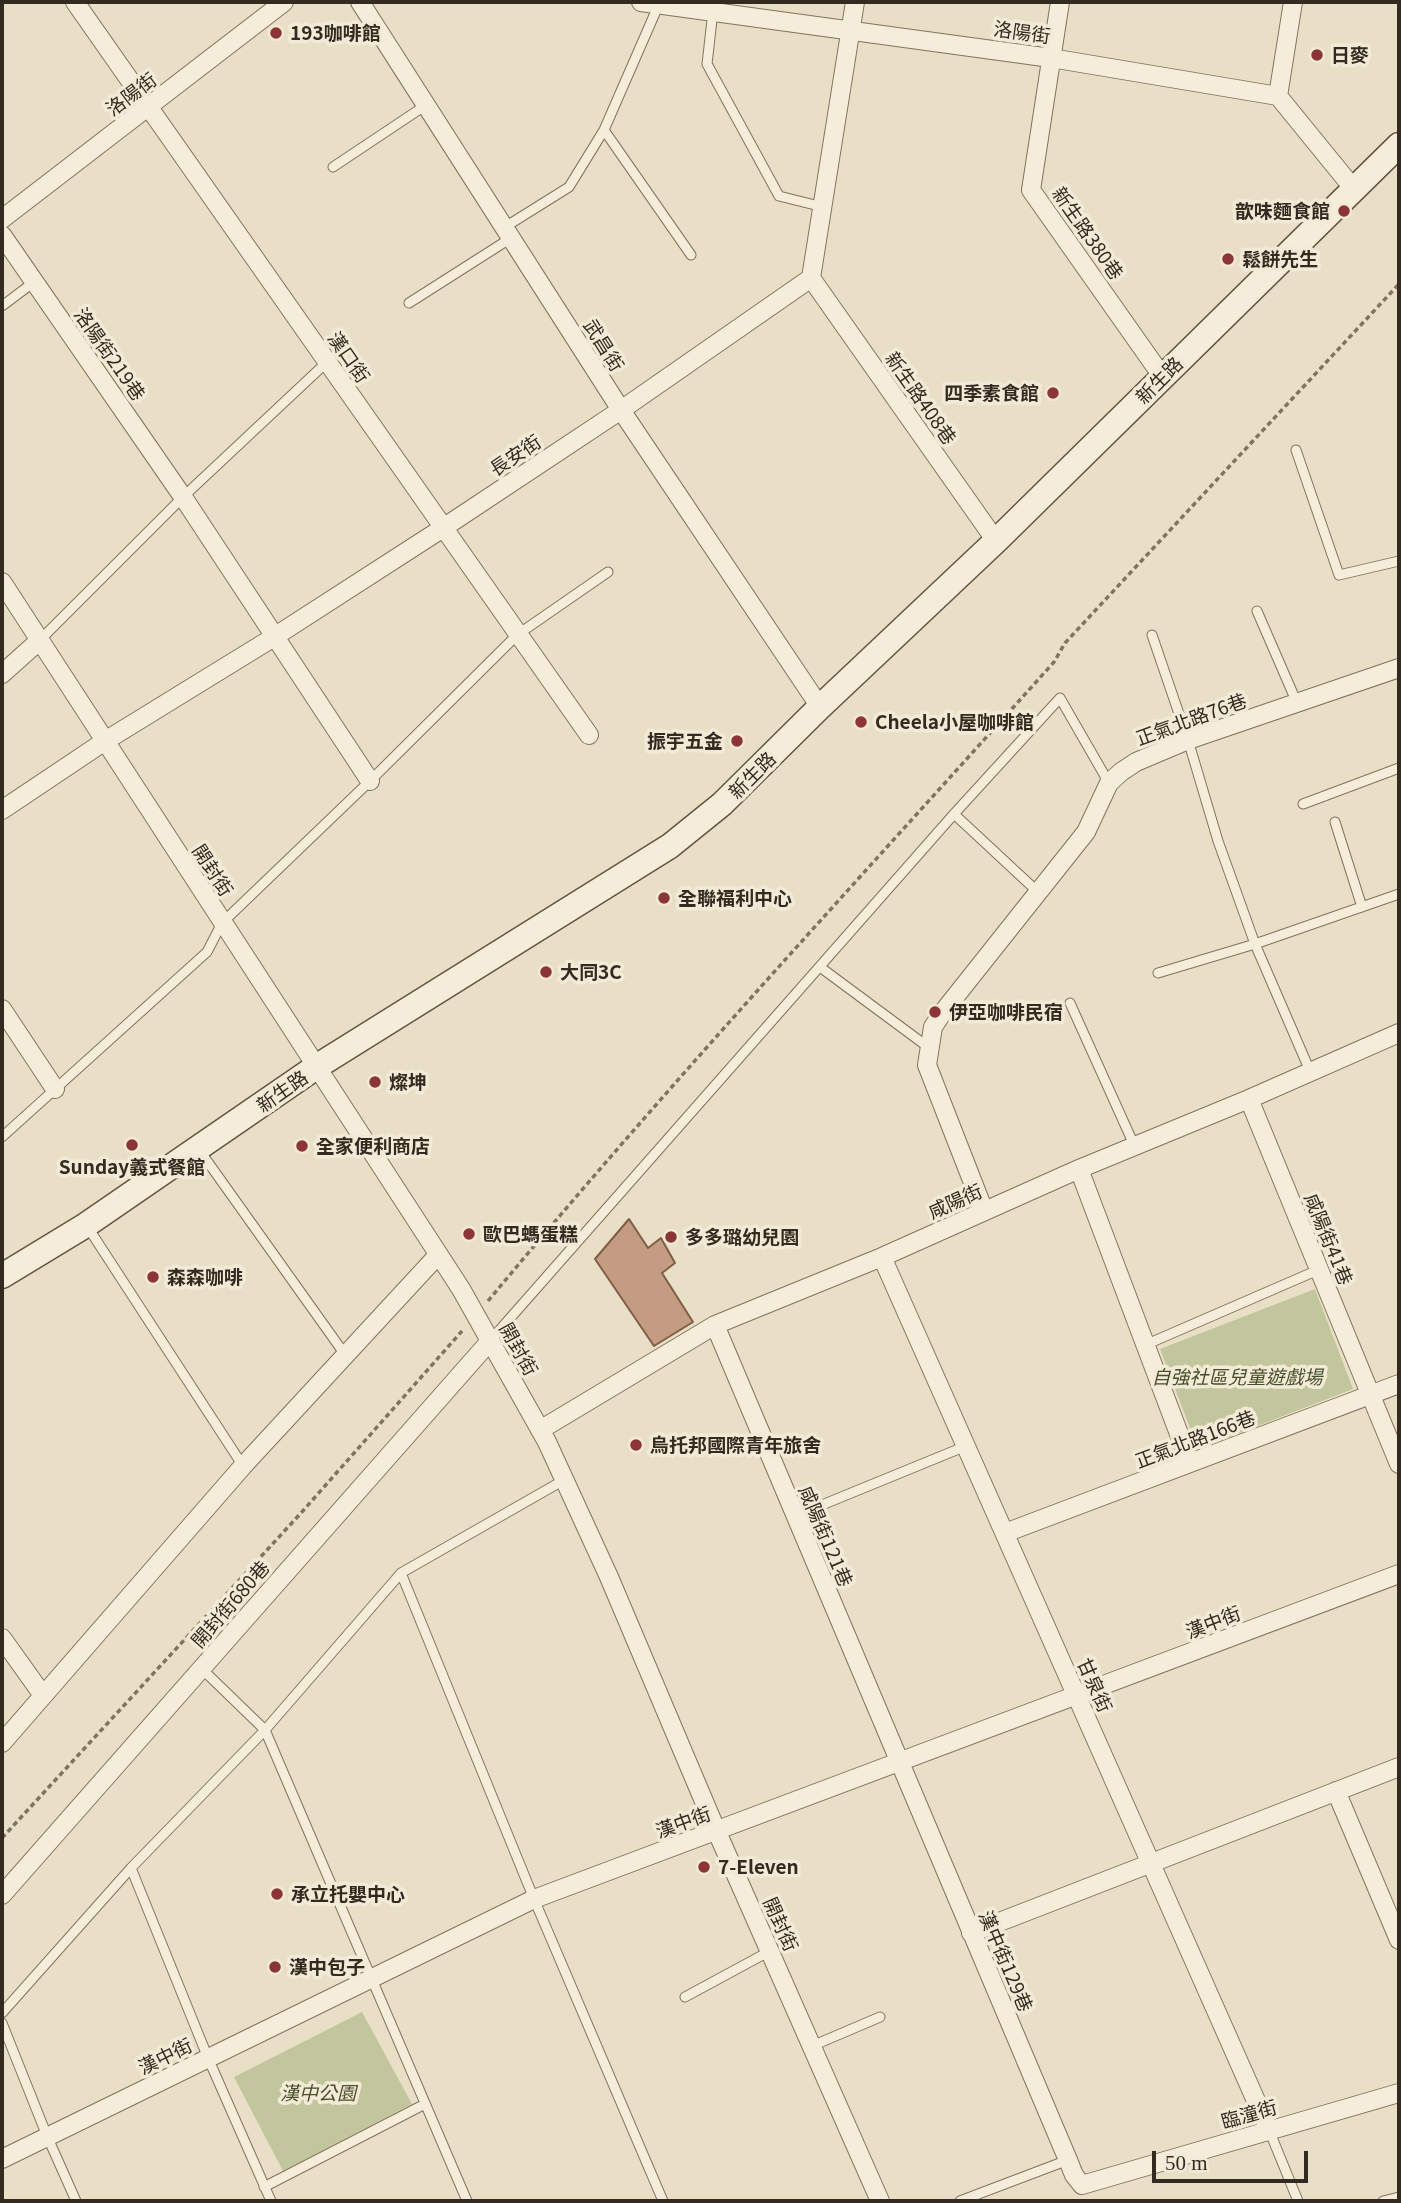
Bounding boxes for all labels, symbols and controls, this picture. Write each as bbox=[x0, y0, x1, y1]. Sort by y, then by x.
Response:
street label: 洛陽街 bbox=[992, 17, 1052, 47]
place label: 193咖啡館 bbox=[290, 22, 381, 44]
marker: 193咖啡館 bbox=[268, 25, 284, 41]
place label: 日麥 bbox=[1331, 44, 1369, 66]
marker: 日麥 bbox=[1309, 47, 1325, 63]
street label: 洛陽街 bbox=[101, 68, 161, 120]
street label: 新生路380巷 bbox=[1048, 182, 1128, 284]
place label: 歆味麵食館 bbox=[1235, 200, 1330, 222]
marker: 歆味麵食館 bbox=[1336, 203, 1352, 219]
place label: 鬆餅先生 bbox=[1242, 248, 1318, 270]
marker: 鬆餅先生 bbox=[1220, 251, 1236, 267]
street label: 洛陽街219巷 bbox=[70, 303, 150, 405]
street label: 武昌街 bbox=[579, 315, 629, 375]
street label: 漢口街 bbox=[323, 327, 375, 387]
street label: 新生路408巷 bbox=[881, 347, 961, 449]
street label: 新生路 bbox=[1131, 352, 1187, 408]
place label: 四季素食館 bbox=[944, 382, 1039, 404]
marker: 四季素食館 bbox=[1045, 385, 1061, 401]
street label: 長安街 bbox=[485, 430, 545, 480]
street label: 正氣北路76巷 bbox=[1133, 688, 1249, 750]
place label: Cheela小屋咖啡館 bbox=[875, 711, 1034, 733]
marker: Cheela小屋咖啡館 bbox=[853, 714, 869, 730]
place label: 振宇五金 bbox=[647, 730, 723, 752]
marker: 振宇五金 bbox=[729, 733, 745, 749]
street label: 新生路 bbox=[724, 747, 780, 803]
street label: 開封街 bbox=[188, 840, 238, 900]
place label: 全聯福利中心 bbox=[678, 887, 792, 909]
marker: 全聯福利中心 bbox=[656, 890, 672, 906]
place label: 大同3C bbox=[560, 961, 622, 983]
marker: 大同3C bbox=[538, 964, 554, 980]
place label: 伊亞咖啡民宿 bbox=[949, 1001, 1063, 1023]
marker: 伊亞咖啡民宿 bbox=[927, 1004, 943, 1020]
street label: 新生路 bbox=[252, 1065, 312, 1117]
place label: 燦坤 bbox=[389, 1071, 427, 1093]
marker: 燦坤 bbox=[367, 1074, 383, 1090]
place label: 全家便利商店 bbox=[316, 1135, 430, 1157]
marker: Sunday義式餐館 bbox=[124, 1137, 140, 1153]
marker: 全家便利商店 bbox=[294, 1138, 310, 1154]
place label: Sunday義式餐館 bbox=[59, 1156, 205, 1178]
street label: 咸陽街 bbox=[924, 1179, 986, 1223]
street label: 咸陽街41巷 bbox=[1300, 1190, 1358, 1288]
place label: 歐巴螞蛋糕 bbox=[483, 1223, 578, 1245]
marker: 歐巴螞蛋糕 bbox=[461, 1226, 477, 1242]
place label: 多多璐幼兒園 bbox=[685, 1226, 799, 1248]
marker: 多多璐幼兒園 bbox=[663, 1229, 679, 1245]
place label: 森森咖啡 bbox=[167, 1266, 243, 1288]
marker: 森森咖啡 bbox=[145, 1269, 161, 1285]
street label: 開封街 bbox=[495, 1319, 543, 1379]
park label: 自強社區兒童遊戲場 bbox=[1152, 1366, 1322, 1388]
street label: 正氣北路166巷 bbox=[1132, 1406, 1258, 1472]
place label: 烏托邦國際青年旅舍 bbox=[650, 1434, 821, 1456]
marker: 烏托邦國際青年旅舍 bbox=[628, 1437, 644, 1453]
street label: 咸陽街121巷 bbox=[794, 1482, 858, 1590]
street label: 開封街680巷 bbox=[186, 1556, 274, 1652]
street label: 漢中街 bbox=[1182, 1601, 1244, 1643]
street label: 甘泉街 bbox=[1073, 1654, 1117, 1716]
street label: 漢中街 bbox=[652, 1802, 714, 1842]
place label: 7-Eleven bbox=[718, 1856, 799, 1878]
marker: 7-Eleven bbox=[696, 1859, 712, 1875]
place label: 承立托嬰中心 bbox=[291, 1883, 405, 1905]
marker: 承立托嬰中心 bbox=[269, 1886, 285, 1902]
street label: 開封街 bbox=[759, 1893, 803, 1955]
street label: 漢中街129巷 bbox=[974, 1907, 1038, 2015]
place label: 漢中包子 bbox=[289, 1956, 365, 1978]
marker: 漢中包子 bbox=[267, 1959, 283, 1975]
street label: 漢中街 bbox=[134, 2033, 196, 2079]
park label: 漢中公園 bbox=[280, 2082, 356, 2104]
street label: 臨潼街 bbox=[1218, 2095, 1280, 2133]
scale bar bbox=[1156, 2136, 1312, 2180]
text: 50 m bbox=[1165, 2151, 1208, 2175]

